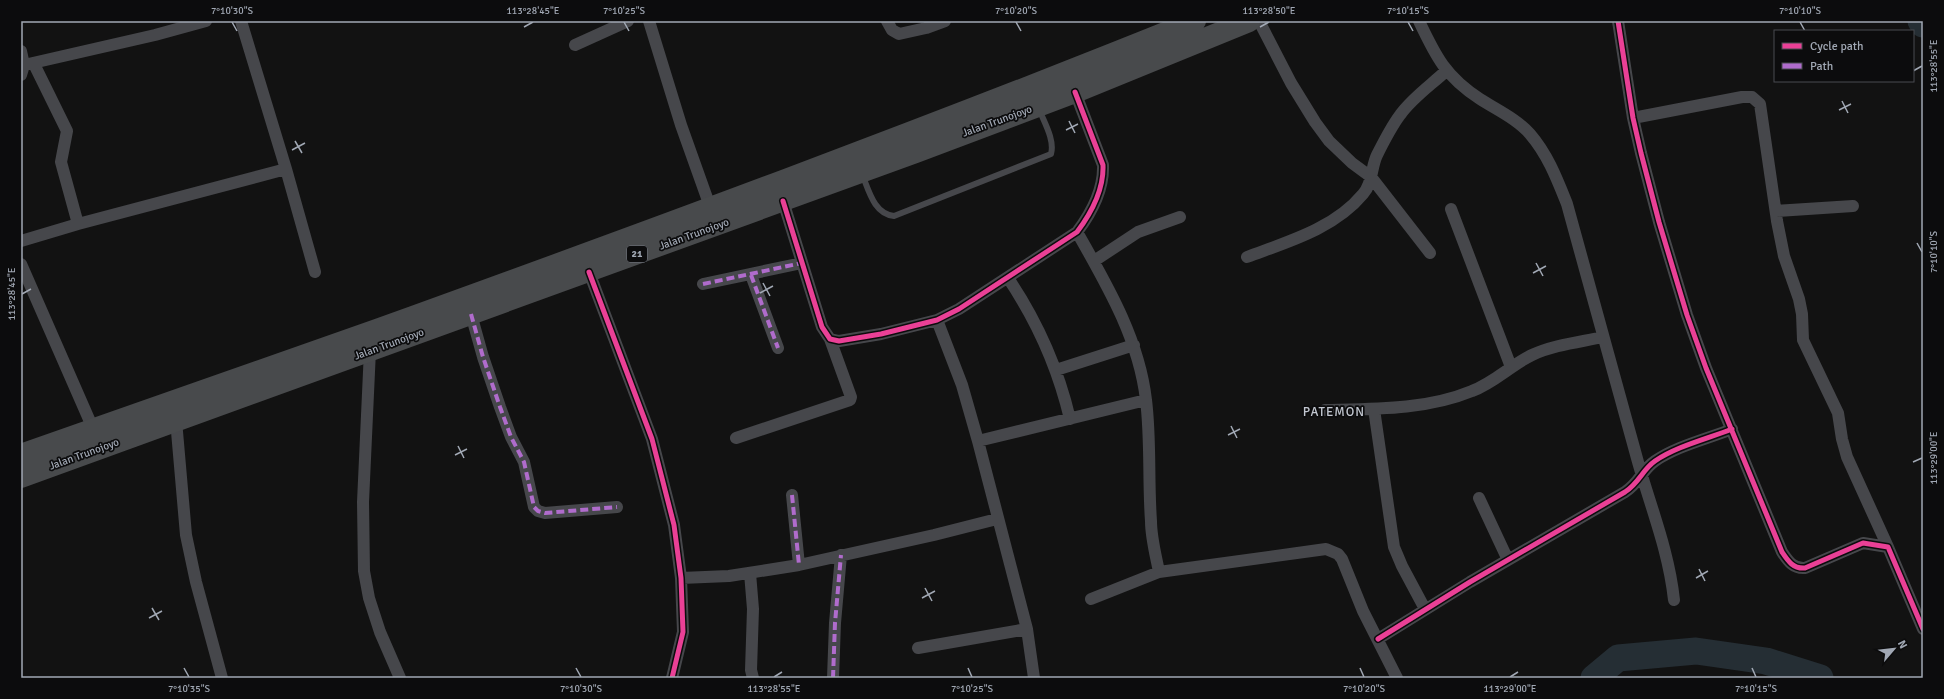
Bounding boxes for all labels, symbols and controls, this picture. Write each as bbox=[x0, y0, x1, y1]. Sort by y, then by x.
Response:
text: 7°10'30"S bbox=[211, 5, 254, 17]
text: 113°28'45"E bbox=[506, 5, 560, 17]
text: 7°10'25"S bbox=[603, 5, 646, 17]
text: 7°10'20"S bbox=[995, 5, 1038, 17]
text: 113°28'50"E bbox=[1242, 5, 1296, 17]
text: 7°10'15"S bbox=[1387, 5, 1430, 17]
text: 7°10'10"S bbox=[1779, 5, 1822, 17]
legend bbox=[1774, 30, 1914, 82]
text: Cycle path bbox=[1810, 39, 1863, 54]
text: 113°28'55"E bbox=[1928, 39, 1940, 93]
text: Path bbox=[1810, 59, 1833, 74]
street label: Jalan Trunojoyo bbox=[960, 102, 1034, 140]
street label: Jalan Trunojoyo bbox=[657, 215, 731, 253]
text: 7°10'10"S bbox=[1928, 230, 1940, 273]
road number: 21 bbox=[627, 246, 647, 262]
text: 113°28'45"E bbox=[6, 267, 18, 321]
street label: Jalan Trunojoyo bbox=[352, 325, 426, 363]
district label: PATEMON bbox=[1303, 404, 1365, 420]
text: 113°29'00"E bbox=[1928, 431, 1940, 485]
street label: Jalan Trunojoyo bbox=[47, 435, 121, 473]
north arrow bbox=[1874, 629, 1914, 669]
text: N bbox=[1895, 638, 1910, 651]
text: 7°10'35"S bbox=[168, 683, 211, 695]
text: 7°10'30"S bbox=[560, 683, 603, 695]
text: 113°28'55"E bbox=[747, 683, 801, 695]
text: 7°10'25"S bbox=[951, 683, 994, 695]
text: 7°10'20"S bbox=[1343, 683, 1386, 695]
text: 113°29'00"E bbox=[1483, 683, 1537, 695]
text: 7°10'15"S bbox=[1735, 683, 1778, 695]

